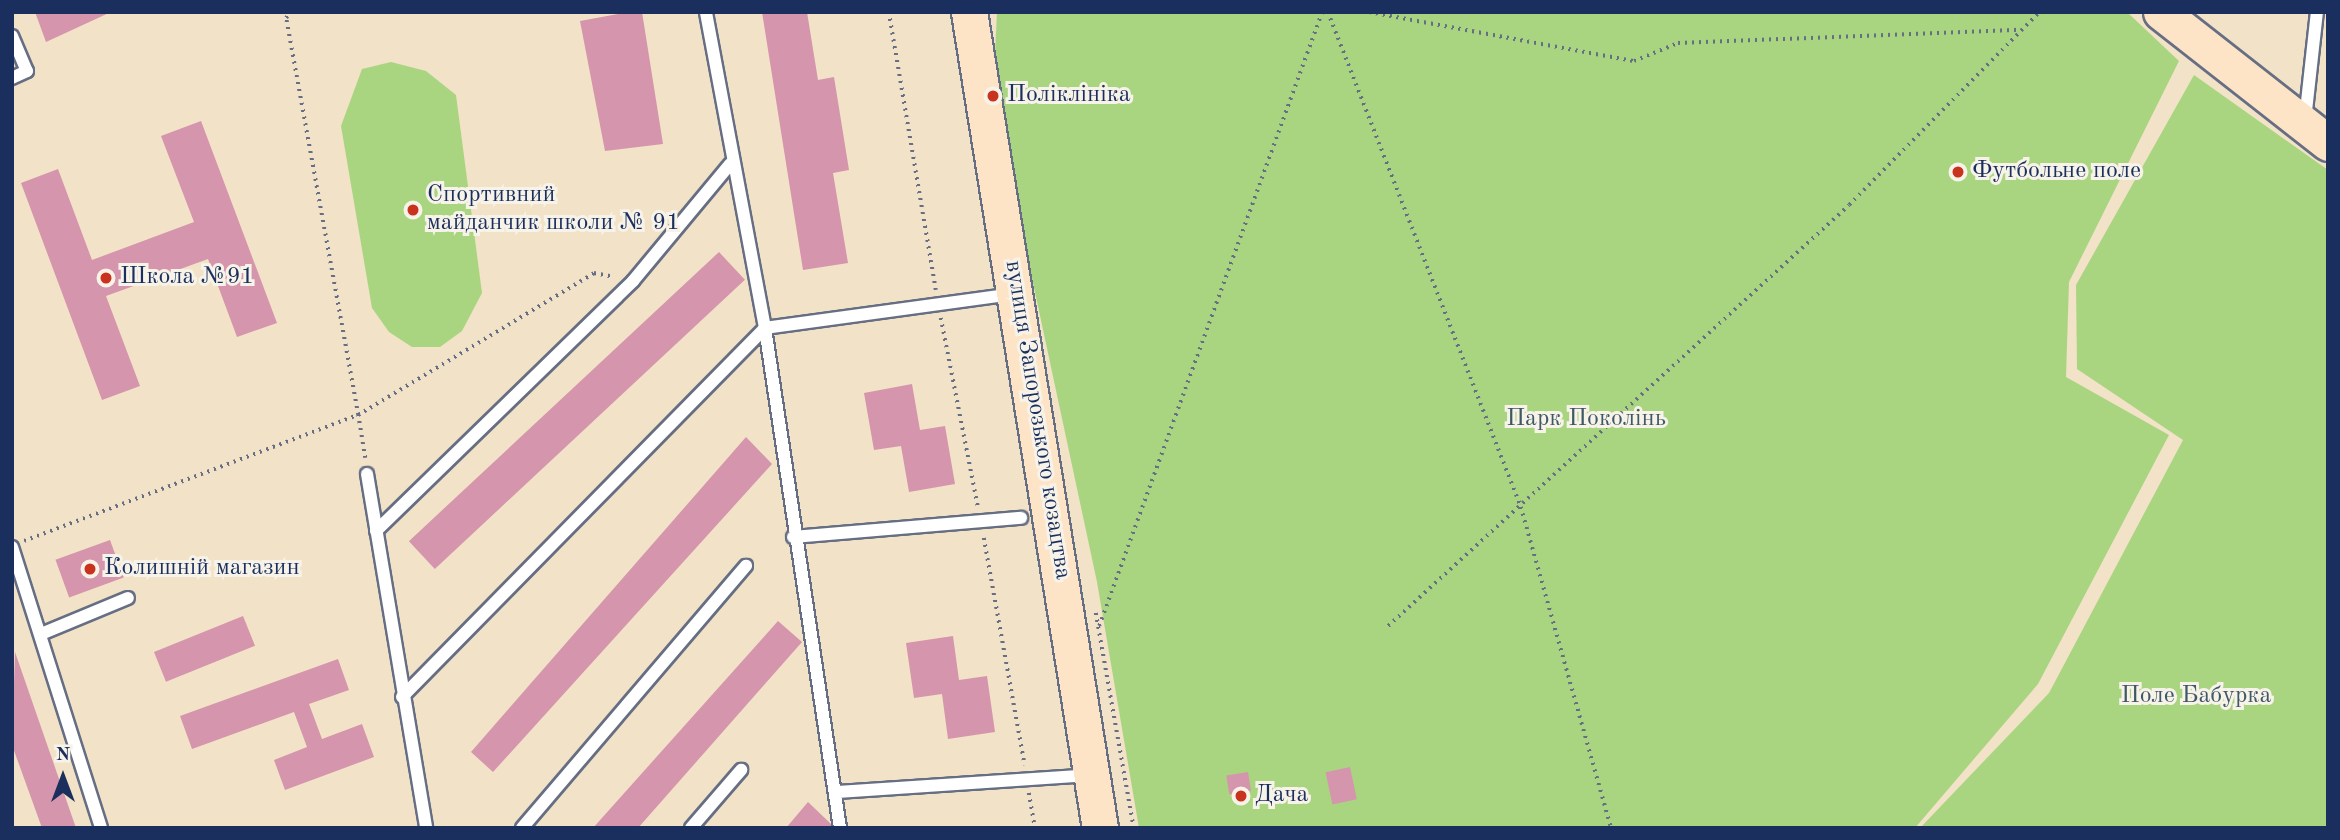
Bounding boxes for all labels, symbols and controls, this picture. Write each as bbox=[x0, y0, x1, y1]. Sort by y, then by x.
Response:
place label: Поліклініка bbox=[1007, 82, 1131, 110]
marker: Поліклініка bbox=[985, 88, 1001, 104]
place label: Футбольне поле bbox=[1972, 158, 2141, 186]
marker: Футбольне поле bbox=[1950, 164, 1966, 180]
place label: Спортивний майданчик школи № 91 bbox=[427, 182, 680, 238]
marker: Спортивний майданчик школи № 91 bbox=[405, 202, 421, 218]
street label: вулиця Запорозького козацтва bbox=[998, 258, 1076, 582]
place label: Школа №91 bbox=[120, 264, 255, 292]
marker: Школа №91 bbox=[98, 270, 114, 286]
park label: Парк Поколінь bbox=[1506, 406, 1666, 434]
place label: Колишній магазин bbox=[104, 555, 300, 583]
marker: Колишній магазин bbox=[82, 561, 98, 577]
park label: Поле Бабурка bbox=[2121, 683, 2271, 711]
north arrow bbox=[28, 742, 98, 812]
text: N bbox=[56, 746, 70, 765]
place label: Дача bbox=[1255, 782, 1308, 810]
marker: Дача bbox=[1233, 788, 1249, 804]

